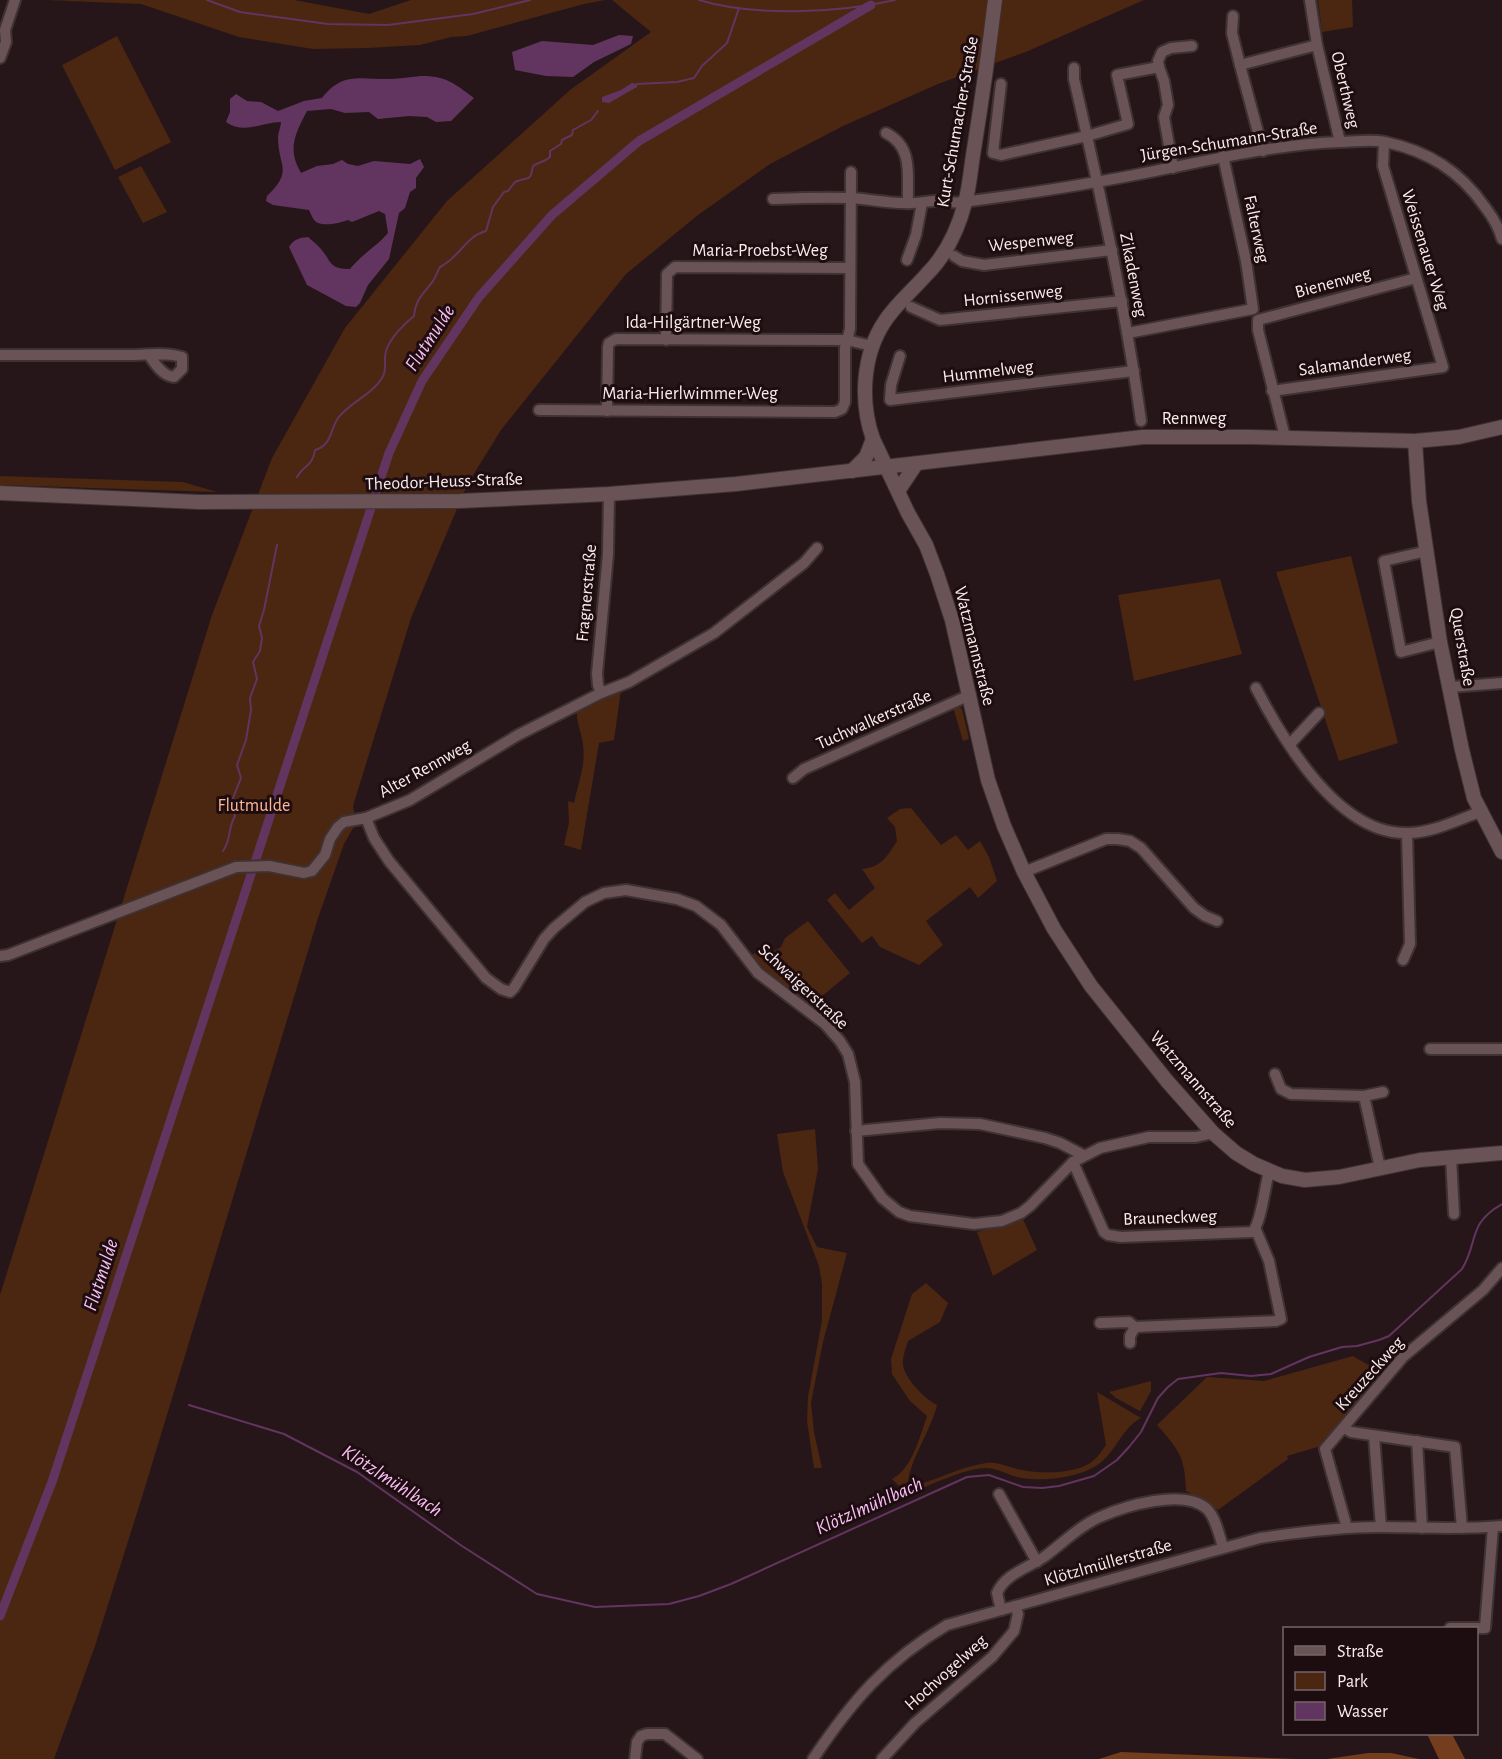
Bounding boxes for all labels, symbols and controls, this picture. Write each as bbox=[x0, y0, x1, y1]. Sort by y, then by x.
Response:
street label: Kurt-Schumacher-Straße bbox=[934, 35, 982, 209]
street label: Oberthweg bbox=[1327, 50, 1363, 130]
street label: Jürgen-Schumann-Straße bbox=[1139, 119, 1319, 165]
street label: Weissenauer Weg bbox=[1398, 187, 1452, 313]
street label: Falterweg bbox=[1240, 194, 1272, 265]
street label: Wespenweg bbox=[988, 229, 1075, 255]
street label: Zikadenweg bbox=[1116, 231, 1150, 319]
street label: Maria-Proebst-Weg bbox=[692, 242, 828, 260]
street label: Bienenweg bbox=[1293, 264, 1373, 302]
street label: Hornissenweg bbox=[963, 282, 1064, 310]
water label: Flutmulde bbox=[401, 301, 459, 375]
street label: Ida-Hilgärtner-Weg bbox=[625, 314, 761, 332]
street label: Salamanderweg bbox=[1298, 346, 1413, 380]
street label: Hummelweg bbox=[942, 357, 1035, 386]
street label: Maria-Hierlwimmer-Weg bbox=[602, 385, 778, 403]
street label: Rennweg bbox=[1162, 410, 1226, 428]
street label: Theodor-Heuss-Straße bbox=[365, 470, 523, 494]
street label: Fragnerstraße bbox=[574, 543, 600, 643]
street label: Watzmannstraße bbox=[950, 585, 998, 707]
street label: Querstraße bbox=[1446, 606, 1478, 688]
street label: Tuchwalkerstraße bbox=[814, 687, 934, 753]
street label: Alter Rennweg bbox=[376, 736, 474, 802]
park label: Flutmulde bbox=[218, 797, 290, 815]
street label: Schwaigerstraße bbox=[754, 941, 852, 1033]
street label: Watzmannstraße bbox=[1146, 1028, 1240, 1132]
street label: Brauneckweg bbox=[1123, 1207, 1217, 1229]
water label: Flutmulde bbox=[80, 1236, 122, 1313]
street label: Kreuzeckweg bbox=[1332, 1334, 1408, 1414]
water label: Klötzlmühlbach bbox=[338, 1441, 446, 1521]
water label: Klötzlmühlbach bbox=[812, 1473, 926, 1539]
street label: Klötzlmüllerstraße bbox=[1042, 1536, 1174, 1590]
legend bbox=[1283, 1627, 1478, 1735]
street label: Hochvogelweg bbox=[902, 1632, 991, 1714]
text: Straße bbox=[1337, 1643, 1383, 1661]
text: Park bbox=[1337, 1673, 1369, 1691]
text: Wasser bbox=[1337, 1703, 1388, 1721]

